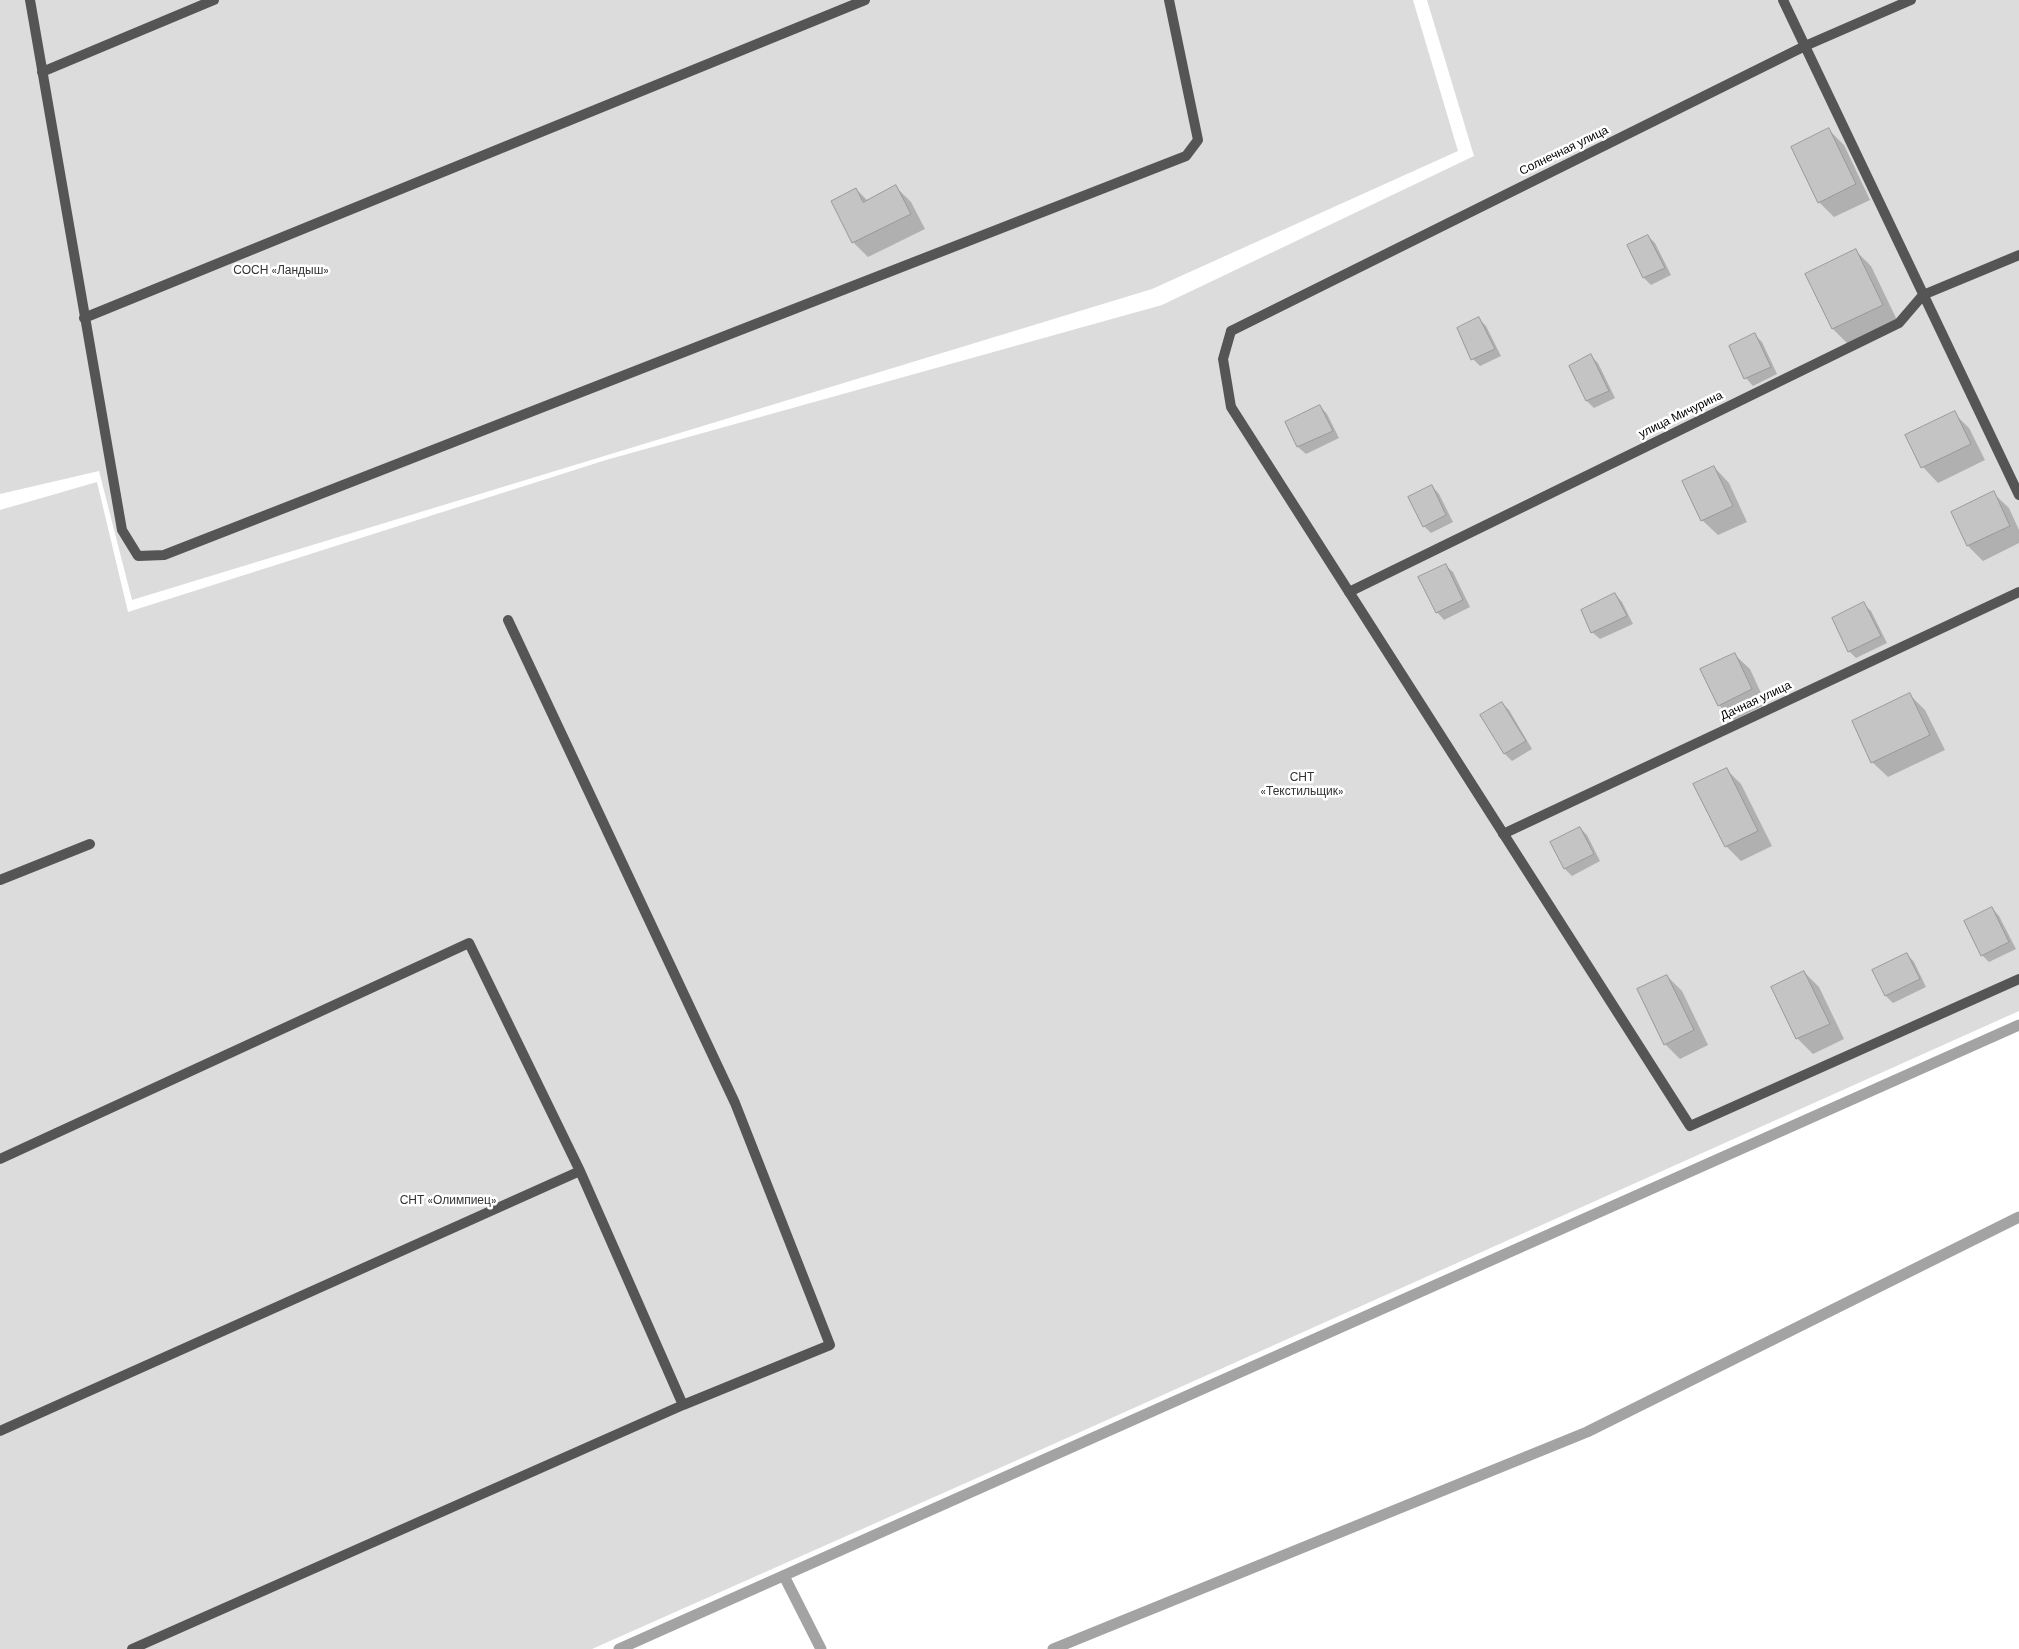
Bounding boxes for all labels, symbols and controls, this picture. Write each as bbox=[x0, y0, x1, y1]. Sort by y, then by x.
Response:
street label: Солнечная улица bbox=[1517, 123, 1611, 179]
park label: СОСН «Ландыш» bbox=[233, 264, 329, 278]
street label: улица Мичурина bbox=[1637, 388, 1725, 442]
street label: Дачная улица bbox=[1718, 678, 1794, 724]
park label: СНТ «Текстильщик» bbox=[1261, 771, 1343, 799]
park label: СНТ «Олимпиец» bbox=[400, 1194, 496, 1208]

